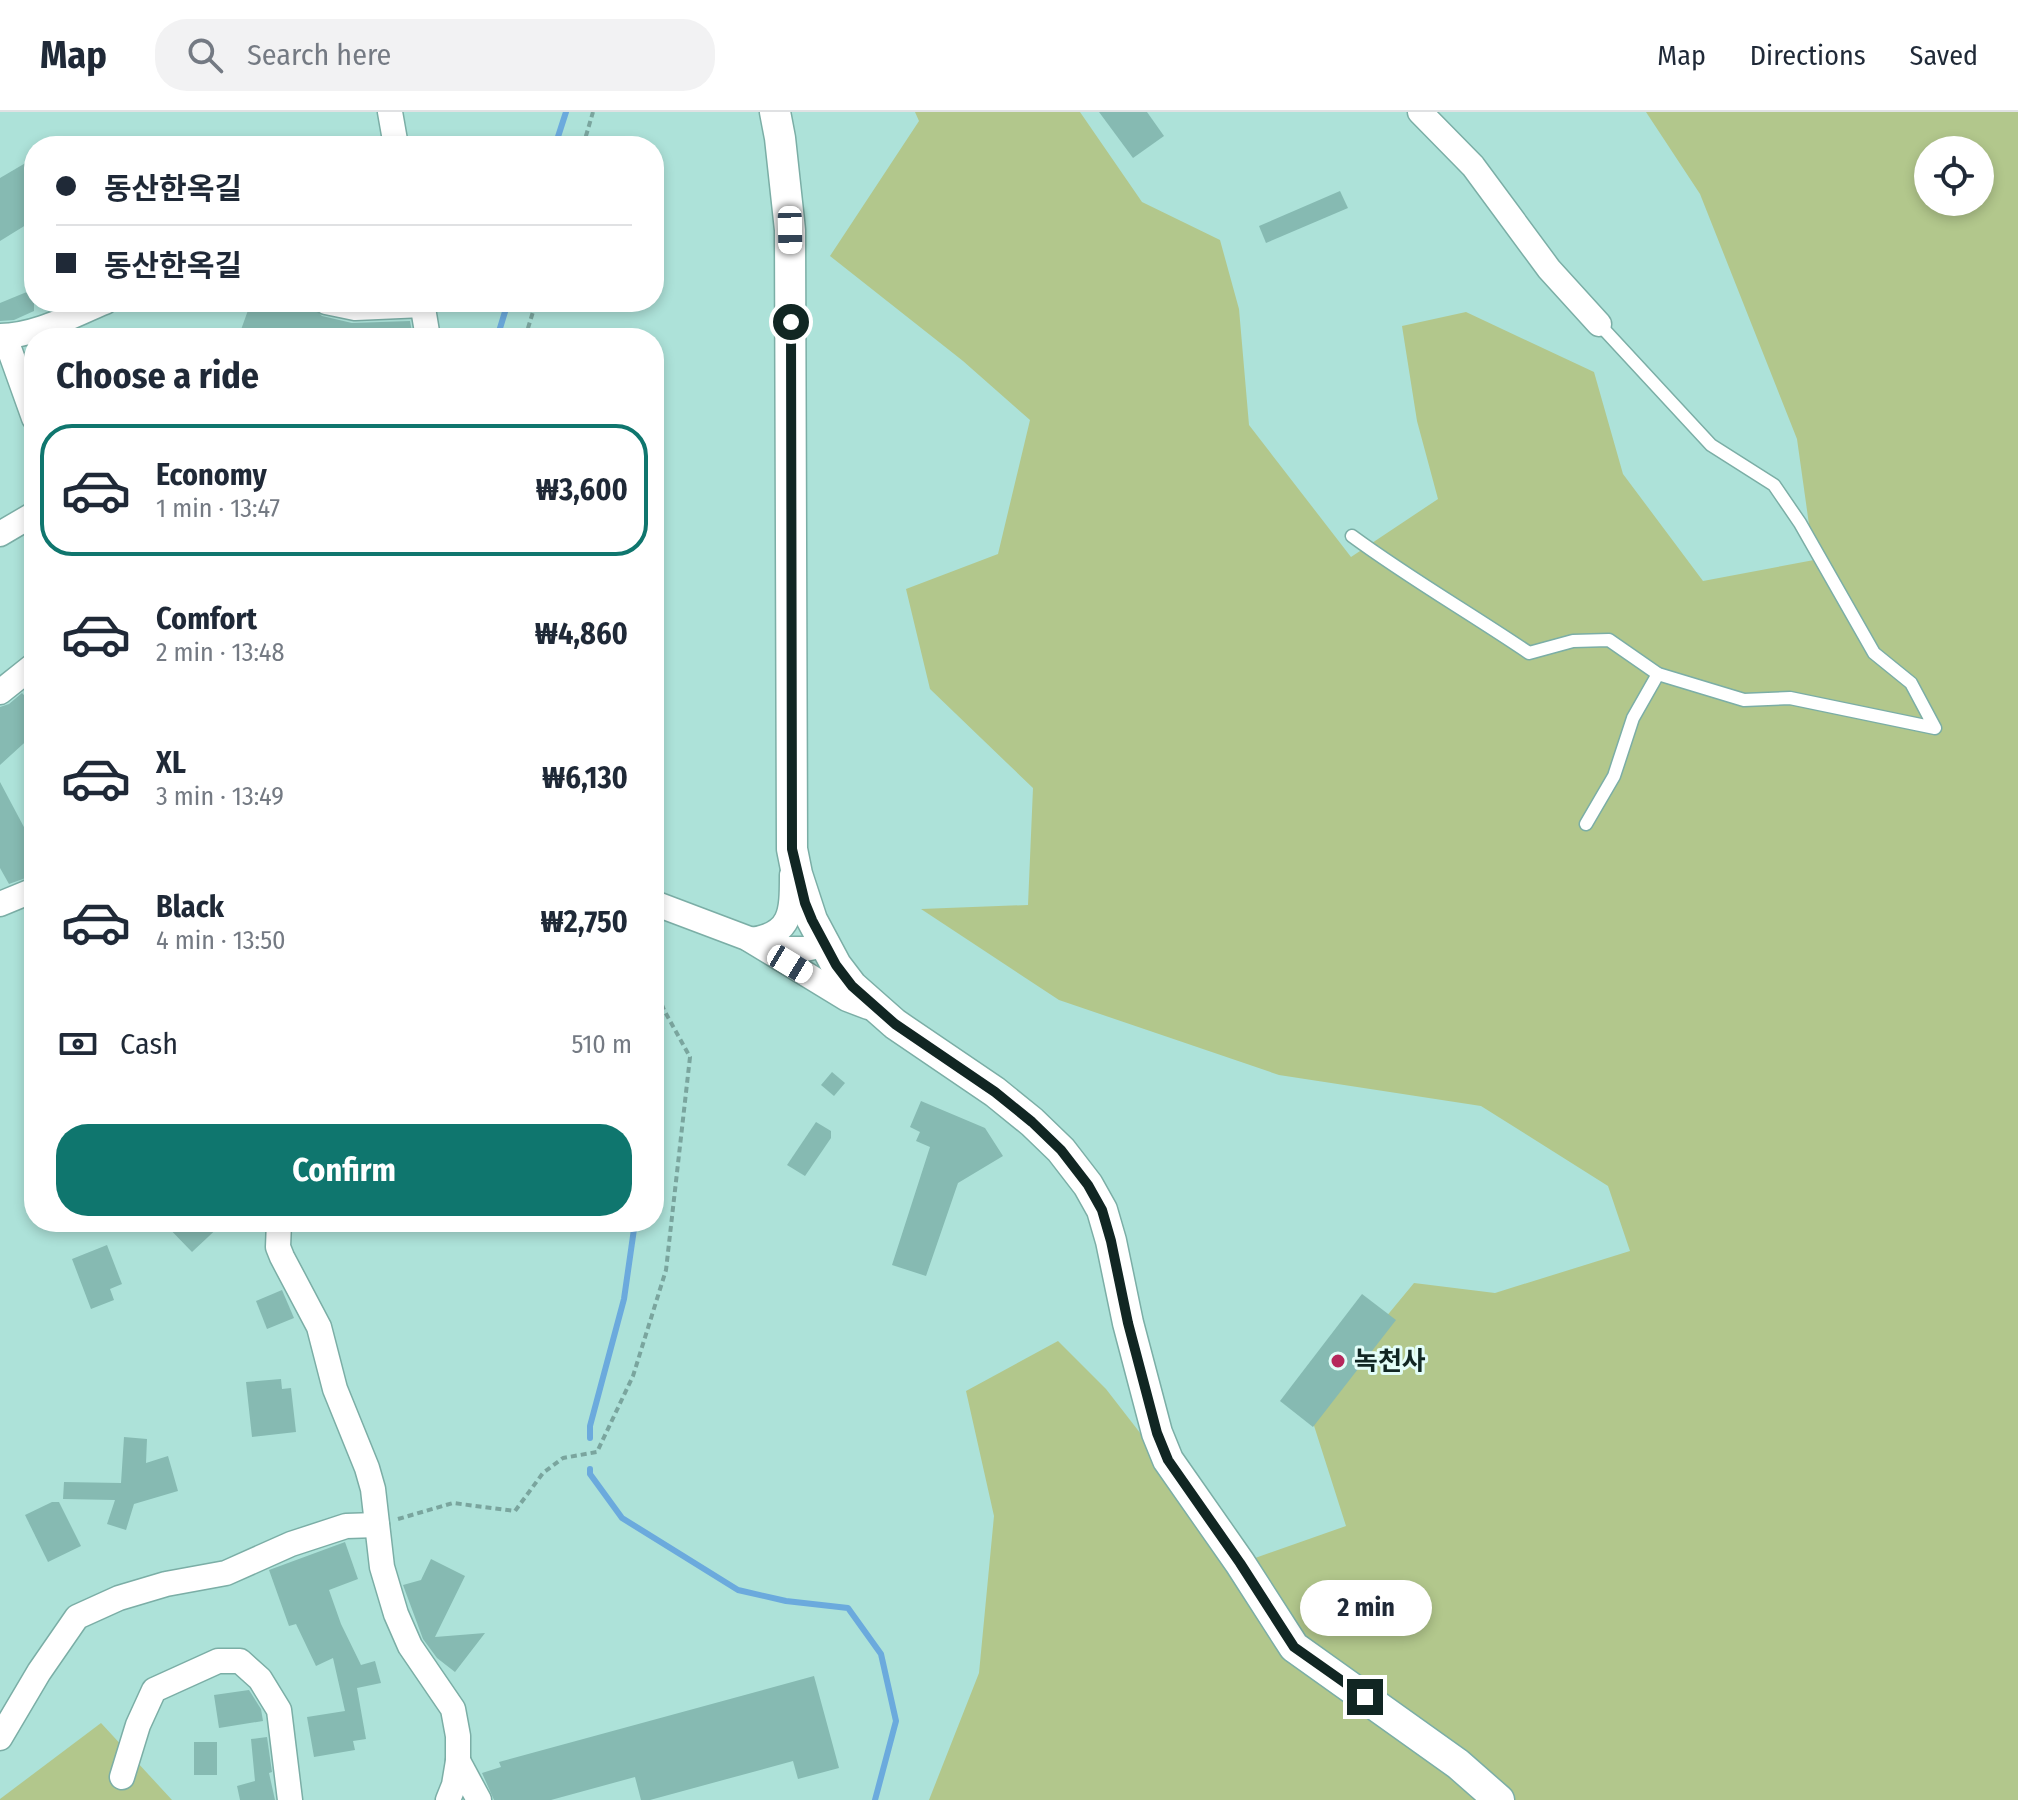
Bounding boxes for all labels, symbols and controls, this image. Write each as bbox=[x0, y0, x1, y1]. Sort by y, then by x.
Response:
search box bbox=[155, 19, 715, 91]
text: Map bbox=[40, 32, 107, 78]
icon: search bbox=[183, 33, 227, 77]
text: Search here bbox=[247, 37, 391, 73]
text: Map bbox=[1657, 39, 1706, 72]
text: Directions bbox=[1750, 39, 1866, 72]
text: Saved bbox=[1910, 39, 1978, 72]
map controls bbox=[1914, 136, 1994, 216]
button: locate bbox=[1914, 136, 1994, 216]
text: 동산한옥길 bbox=[104, 171, 242, 207]
car bbox=[778, 206, 802, 254]
text: 동산한옥길 bbox=[104, 248, 242, 284]
route start bbox=[773, 304, 809, 340]
text: Choose a ride bbox=[56, 354, 259, 398]
icon: car bbox=[60, 454, 132, 526]
text: Economy bbox=[156, 457, 267, 493]
text: ₩3,600 bbox=[536, 472, 628, 508]
text: 1 min · 13:47 bbox=[156, 493, 280, 524]
icon: car bbox=[60, 598, 132, 670]
text: Comfort bbox=[156, 601, 257, 637]
text: ₩4,860 bbox=[535, 616, 628, 652]
text: 2 min · 13:48 bbox=[156, 637, 284, 668]
icon: car bbox=[60, 742, 132, 814]
text: XL bbox=[156, 745, 186, 781]
text: ₩6,130 bbox=[542, 760, 628, 796]
text: 3 min · 13:49 bbox=[156, 781, 284, 812]
icon: car bbox=[60, 886, 132, 958]
text: Black bbox=[156, 889, 224, 925]
text: ₩2,750 bbox=[541, 904, 628, 940]
text: 4 min · 13:50 bbox=[156, 925, 286, 956]
car bbox=[763, 941, 817, 987]
icon: cash bbox=[56, 1022, 100, 1066]
text: Cash bbox=[120, 1026, 178, 1062]
text: 510 m bbox=[572, 1029, 632, 1060]
button: Confirm bbox=[56, 1124, 632, 1216]
place label: 녹천사 bbox=[1354, 1346, 1426, 1377]
marker: 녹천사 bbox=[1329, 1352, 1347, 1370]
callout: 2 min bbox=[1299, 1581, 1431, 1637]
text: 2 min bbox=[1337, 1592, 1395, 1623]
route end bbox=[1347, 1679, 1383, 1715]

